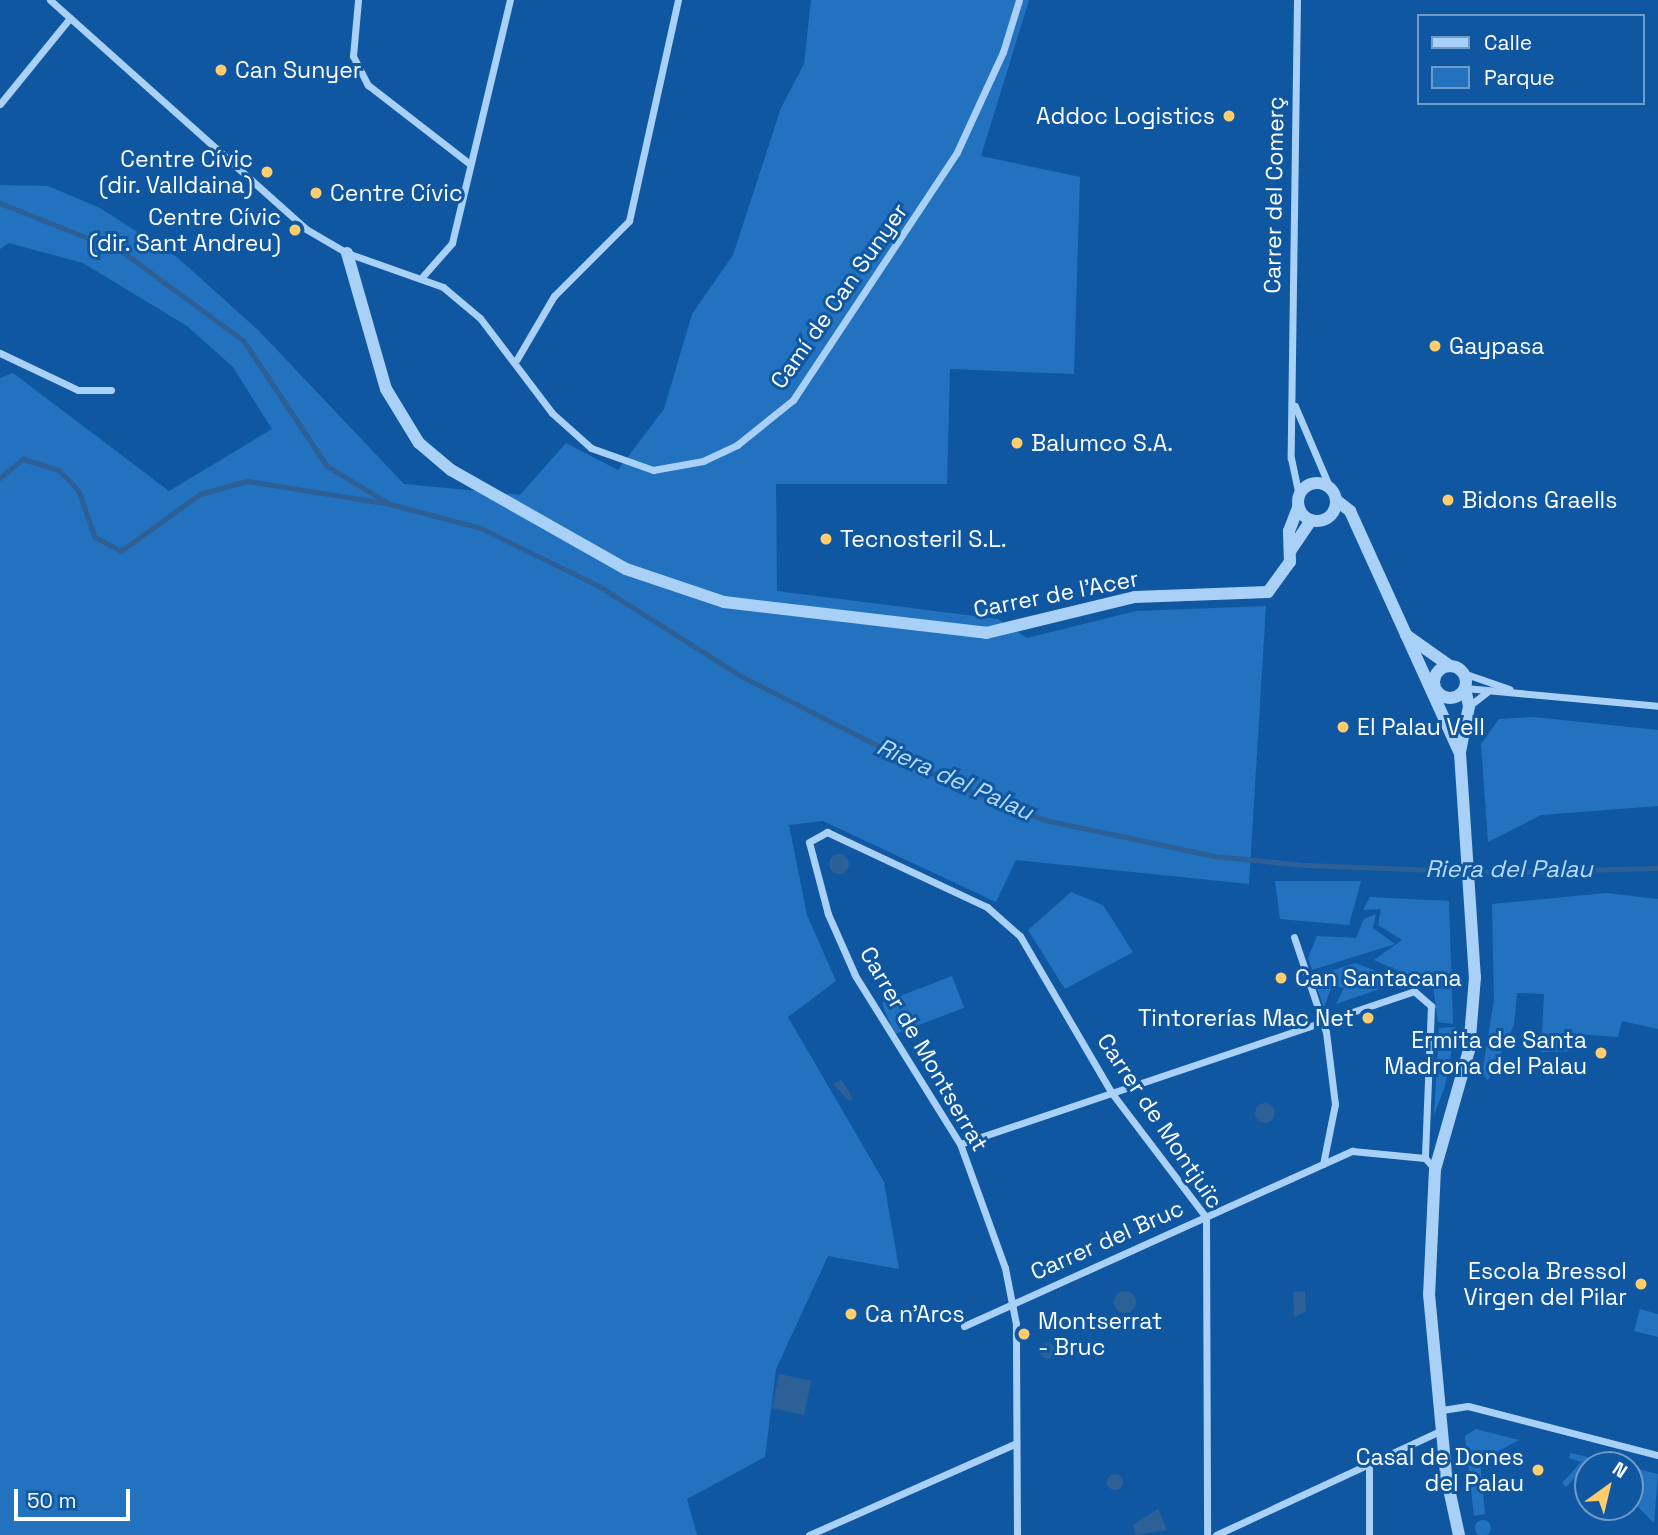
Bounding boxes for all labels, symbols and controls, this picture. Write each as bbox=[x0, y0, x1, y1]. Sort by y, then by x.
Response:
legend bbox=[1416, 14, 1644, 105]
text: Calle bbox=[1484, 29, 1532, 56]
place label: Can Sunyer bbox=[235, 56, 361, 84]
marker: Can Sunyer bbox=[213, 62, 229, 78]
text: Parque bbox=[1484, 64, 1555, 91]
street label: Carrer del Comerç bbox=[1258, 96, 1290, 294]
place label: Addoc Logistics bbox=[1036, 102, 1215, 130]
marker: Addoc Logistics bbox=[1221, 108, 1237, 124]
place label: Centre Cívic (dir. Valldaina) bbox=[98, 145, 253, 199]
marker: Centre Cívic (dir. Valldaina) bbox=[259, 164, 275, 180]
place label: Centre Cívic bbox=[330, 179, 463, 207]
marker: Centre Cívic bbox=[308, 185, 324, 201]
street label: Camí de Can Sunyer bbox=[765, 198, 913, 394]
place label: Centre Cívic (dir. Sant Andreu) bbox=[88, 203, 281, 257]
marker: Centre Cívic (dir. Sant Andreu) bbox=[287, 222, 303, 238]
place label: Gaypasa bbox=[1449, 332, 1544, 360]
marker: Gaypasa bbox=[1427, 338, 1443, 354]
place label: Balumco S.A. bbox=[1031, 429, 1173, 457]
marker: Balumco S.A. bbox=[1009, 435, 1025, 451]
place label: Bidons Graells bbox=[1462, 486, 1617, 514]
marker: Bidons Graells bbox=[1440, 492, 1456, 508]
place label: Tecnosteril S.L. bbox=[840, 525, 1007, 553]
marker: Tecnosteril S.L. bbox=[818, 531, 834, 547]
street label: Carrer de l'Acer bbox=[971, 564, 1141, 624]
place label: El Palau Vell bbox=[1357, 713, 1485, 741]
marker: El Palau Vell bbox=[1335, 719, 1351, 735]
water label: Riera del Palau bbox=[873, 732, 1037, 826]
water label: Riera del Palau bbox=[1425, 855, 1593, 883]
street label: Carrer de Montserrat bbox=[854, 942, 994, 1156]
place label: Can Santacana bbox=[1295, 964, 1462, 992]
marker: Can Santacana bbox=[1273, 970, 1289, 986]
place label: Tintorerías Mac Net bbox=[1138, 1004, 1354, 1032]
marker: Tintorerías Mac Net bbox=[1360, 1010, 1376, 1026]
place label: Ermita de Santa Madrona del Palau bbox=[1384, 1026, 1587, 1080]
street label: Carrer de Montjuïc bbox=[1091, 1028, 1229, 1214]
marker: Ermita de Santa Madrona del Palau bbox=[1593, 1045, 1609, 1061]
street label: Carrer del Bruc bbox=[1026, 1194, 1188, 1286]
place label: Escola Bressol Virgen del Pilar bbox=[1464, 1257, 1627, 1311]
marker: Escola Bressol Virgen del Pilar bbox=[1633, 1276, 1649, 1292]
place label: Ca n'Arcs bbox=[865, 1300, 965, 1328]
marker: Ca n'Arcs bbox=[843, 1306, 859, 1322]
place label: Montserrat - Bruc bbox=[1038, 1307, 1162, 1361]
marker: Montserrat - Bruc bbox=[1016, 1326, 1032, 1342]
place label: Casal de Dones del Palau bbox=[1356, 1443, 1524, 1497]
north arrow bbox=[1574, 1451, 1644, 1521]
text: N bbox=[1608, 1456, 1632, 1484]
marker: Casal de Dones del Palau bbox=[1530, 1462, 1546, 1478]
scale bar bbox=[18, 1476, 133, 1520]
text: 50 m bbox=[27, 1487, 77, 1514]

